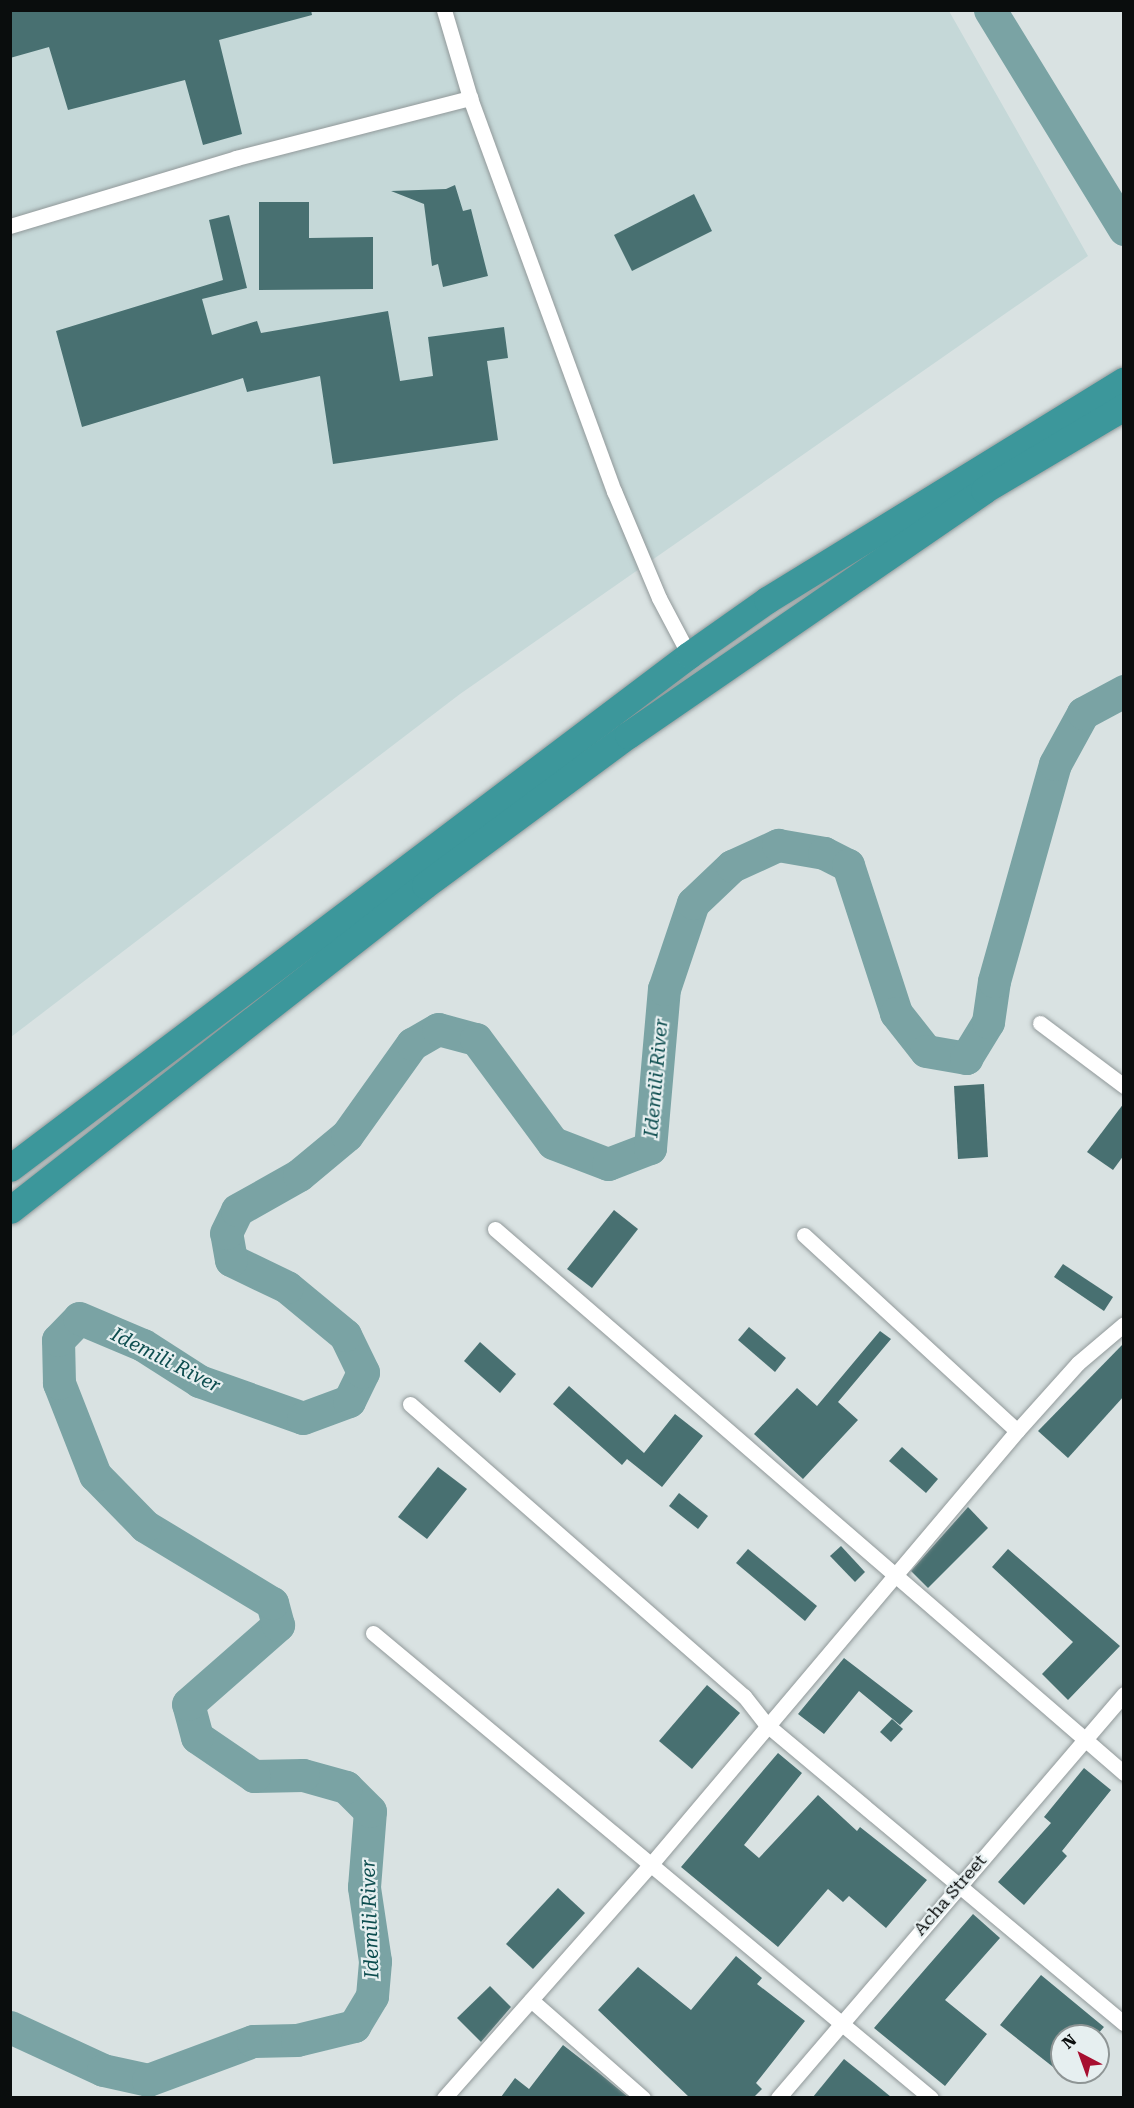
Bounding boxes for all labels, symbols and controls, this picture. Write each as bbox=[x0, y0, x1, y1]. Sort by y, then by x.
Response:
water label: Idemili River bbox=[639, 1017, 673, 1139]
water label: Idemili River bbox=[107, 1322, 225, 1398]
street label: Acha Street bbox=[909, 1850, 991, 1940]
water label: Idemili River bbox=[356, 1859, 384, 1979]
north arrow bbox=[1050, 2024, 1110, 2084]
text: N bbox=[1058, 2030, 1080, 2053]

